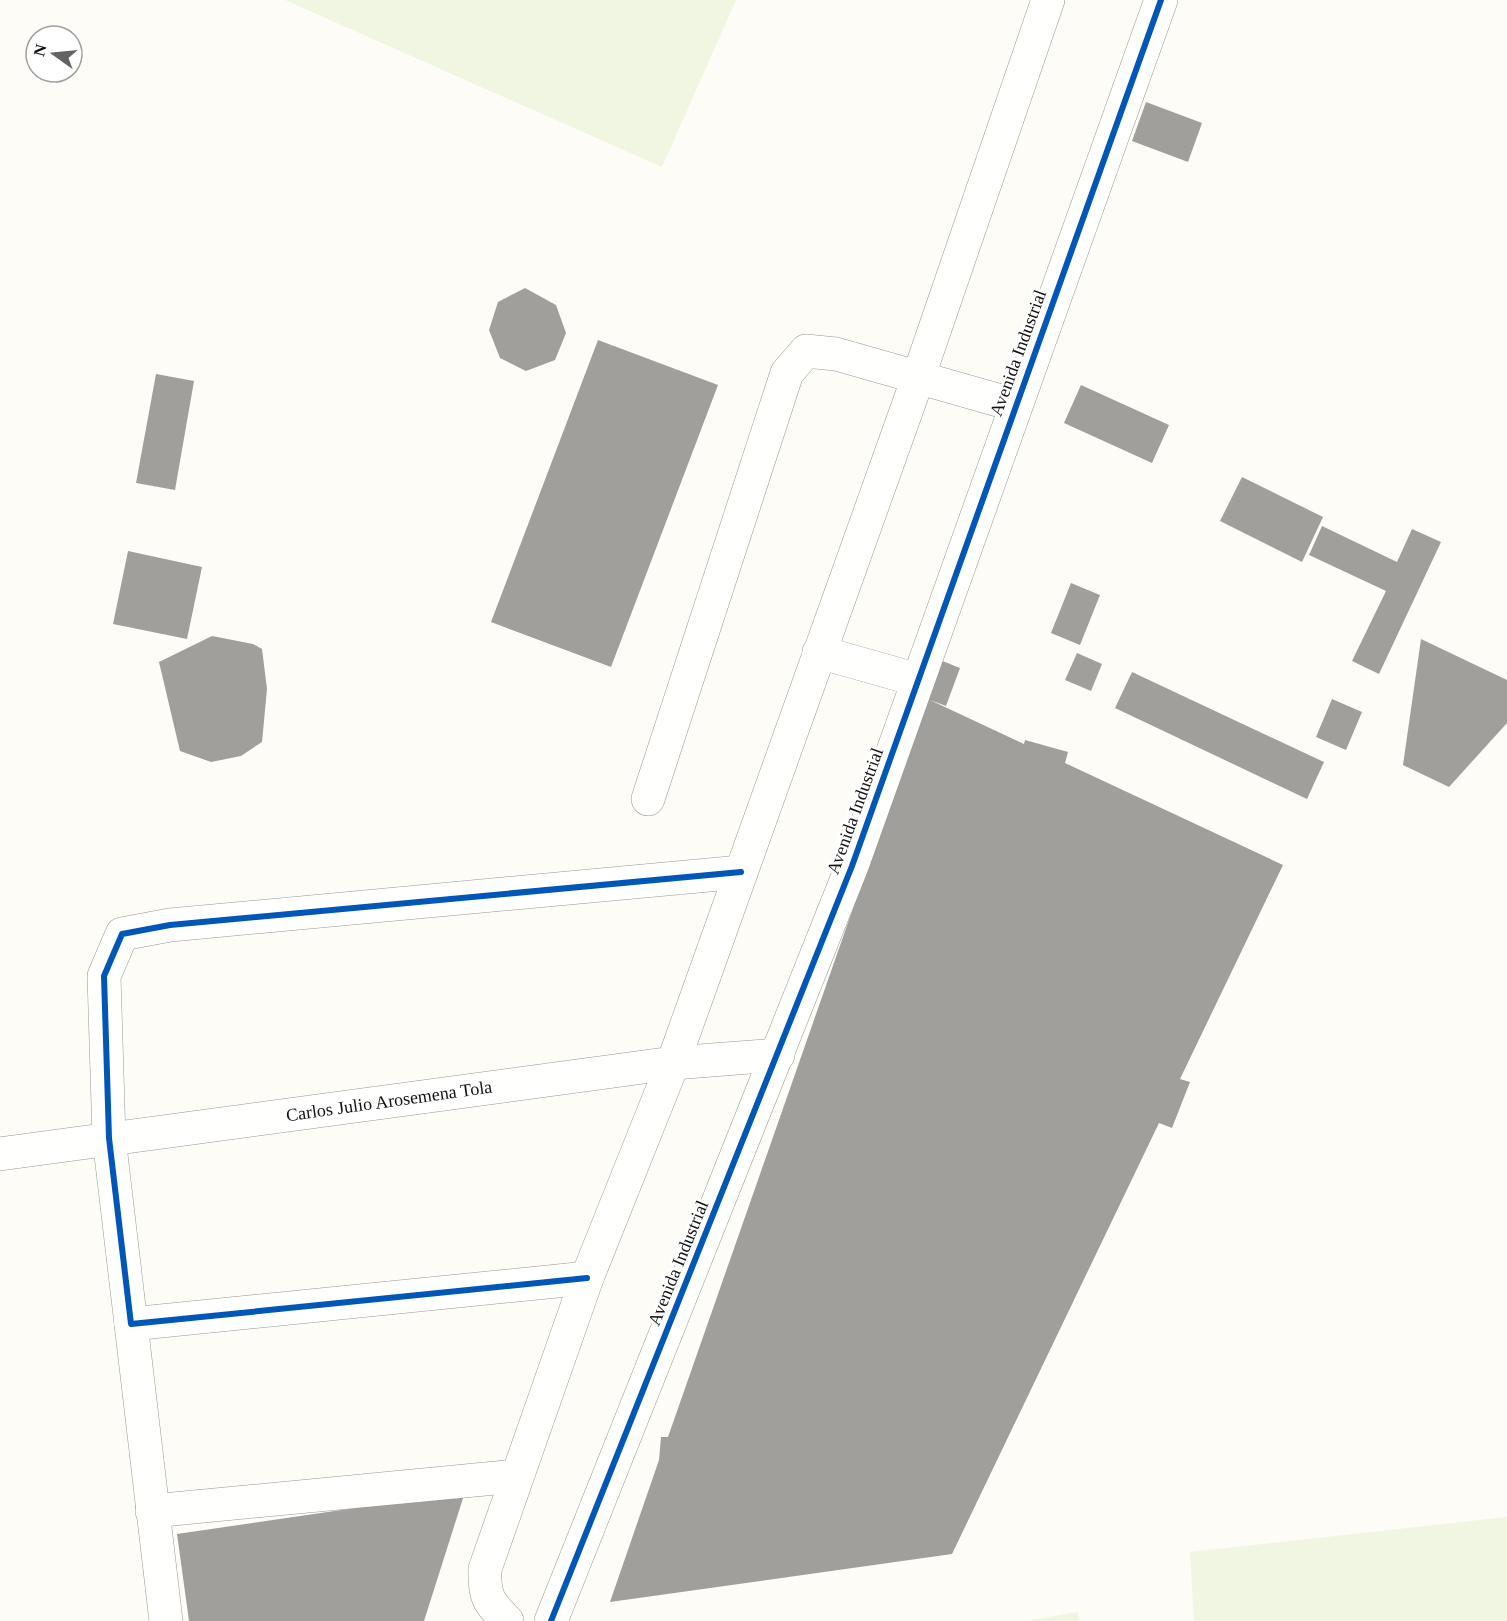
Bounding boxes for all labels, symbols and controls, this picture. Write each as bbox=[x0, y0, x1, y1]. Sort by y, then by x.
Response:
north arrow bbox=[24, 24, 84, 84]
text: N bbox=[30, 42, 50, 58]
street label: Avenida Industrial bbox=[986, 287, 1050, 419]
street label: Avenida Industrial bbox=[823, 745, 887, 877]
street label: Carlos Julio Arosemena Tola bbox=[285, 1077, 493, 1125]
street label: Avenida Industrial bbox=[644, 1198, 712, 1328]

